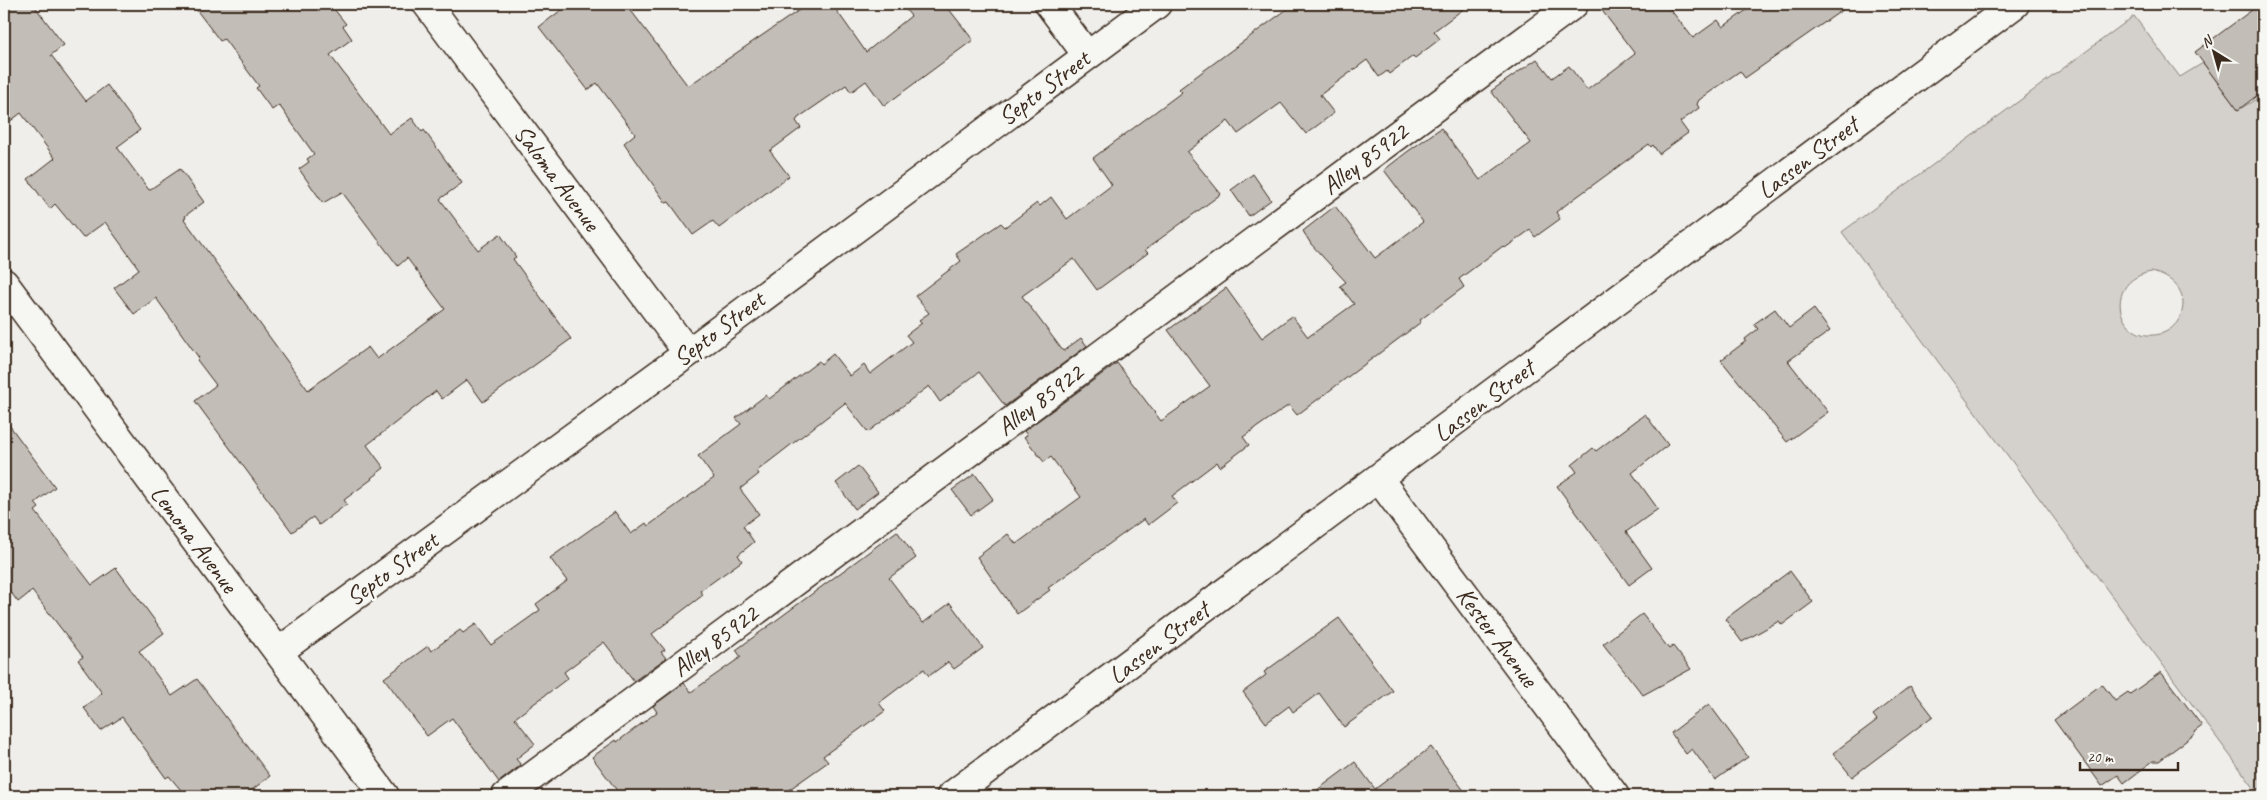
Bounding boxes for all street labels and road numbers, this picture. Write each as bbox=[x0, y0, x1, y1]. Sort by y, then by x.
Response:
street label: Septo Street bbox=[992, 42, 1098, 133]
street label: Lassen Street bbox=[1751, 107, 1868, 206]
street label: Alley 85922 bbox=[1315, 115, 1416, 202]
street label: Saloma Avenue bbox=[507, 118, 609, 239]
street label: Septo Street bbox=[667, 283, 773, 374]
street label: Lassen Street bbox=[1427, 350, 1544, 449]
street label: Alley 85922 bbox=[990, 356, 1091, 443]
street label: Lemona Avenue bbox=[143, 479, 246, 601]
street label: Septo Street bbox=[340, 523, 447, 613]
street label: Kester Avenue bbox=[1449, 581, 1546, 695]
street label: Lassen Street bbox=[1102, 592, 1219, 691]
street label: Alley 85922 bbox=[665, 597, 766, 684]

